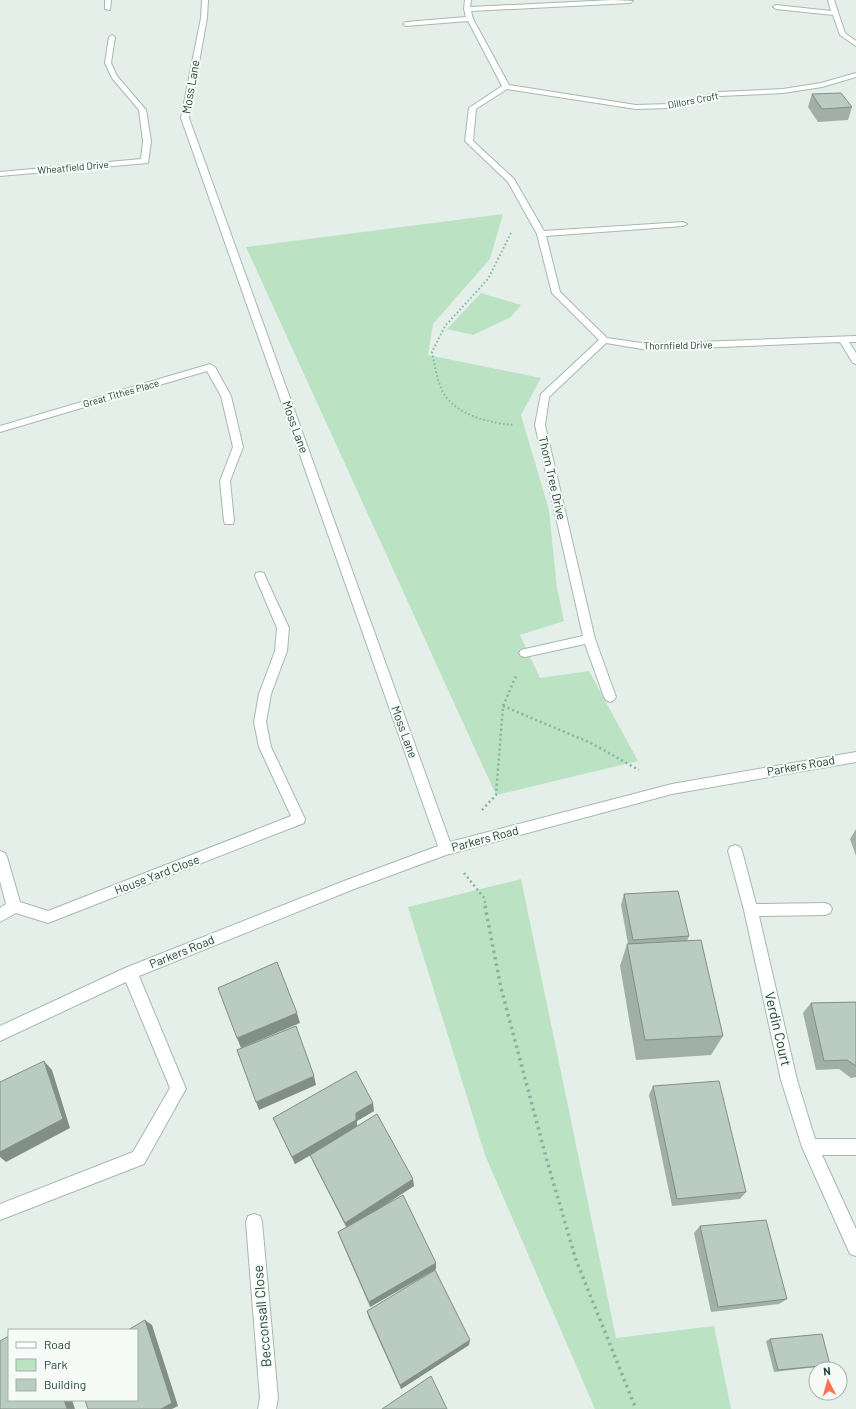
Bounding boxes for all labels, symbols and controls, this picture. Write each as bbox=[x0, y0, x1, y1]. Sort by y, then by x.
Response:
street label: Moss Lane bbox=[178, 59, 202, 115]
street label: Dillors Croft bbox=[667, 89, 720, 111]
street label: Wheatfield Drive bbox=[37, 158, 109, 176]
street label: Thornfield Drive bbox=[643, 338, 713, 352]
street label: Great Tithes Place bbox=[82, 376, 160, 410]
street label: Moss Lane bbox=[280, 399, 312, 455]
street label: Thorn Tree Drive bbox=[537, 435, 569, 521]
street label: Moss Lane bbox=[389, 704, 421, 760]
street label: Parkers Road bbox=[766, 752, 836, 778]
street label: Parkers Road bbox=[450, 822, 520, 854]
street label: House Yard Close bbox=[112, 851, 201, 897]
street label: Parkers Road bbox=[147, 932, 216, 970]
street label: Verdin Court bbox=[762, 990, 795, 1068]
street label: Becconsall Close bbox=[249, 1264, 274, 1368]
legend bbox=[8, 1329, 138, 1401]
text: Road bbox=[44, 1337, 71, 1351]
text: Park bbox=[44, 1357, 68, 1371]
north arrow bbox=[808, 1361, 848, 1401]
text: N bbox=[823, 1364, 831, 1377]
text: Building bbox=[44, 1377, 86, 1391]

